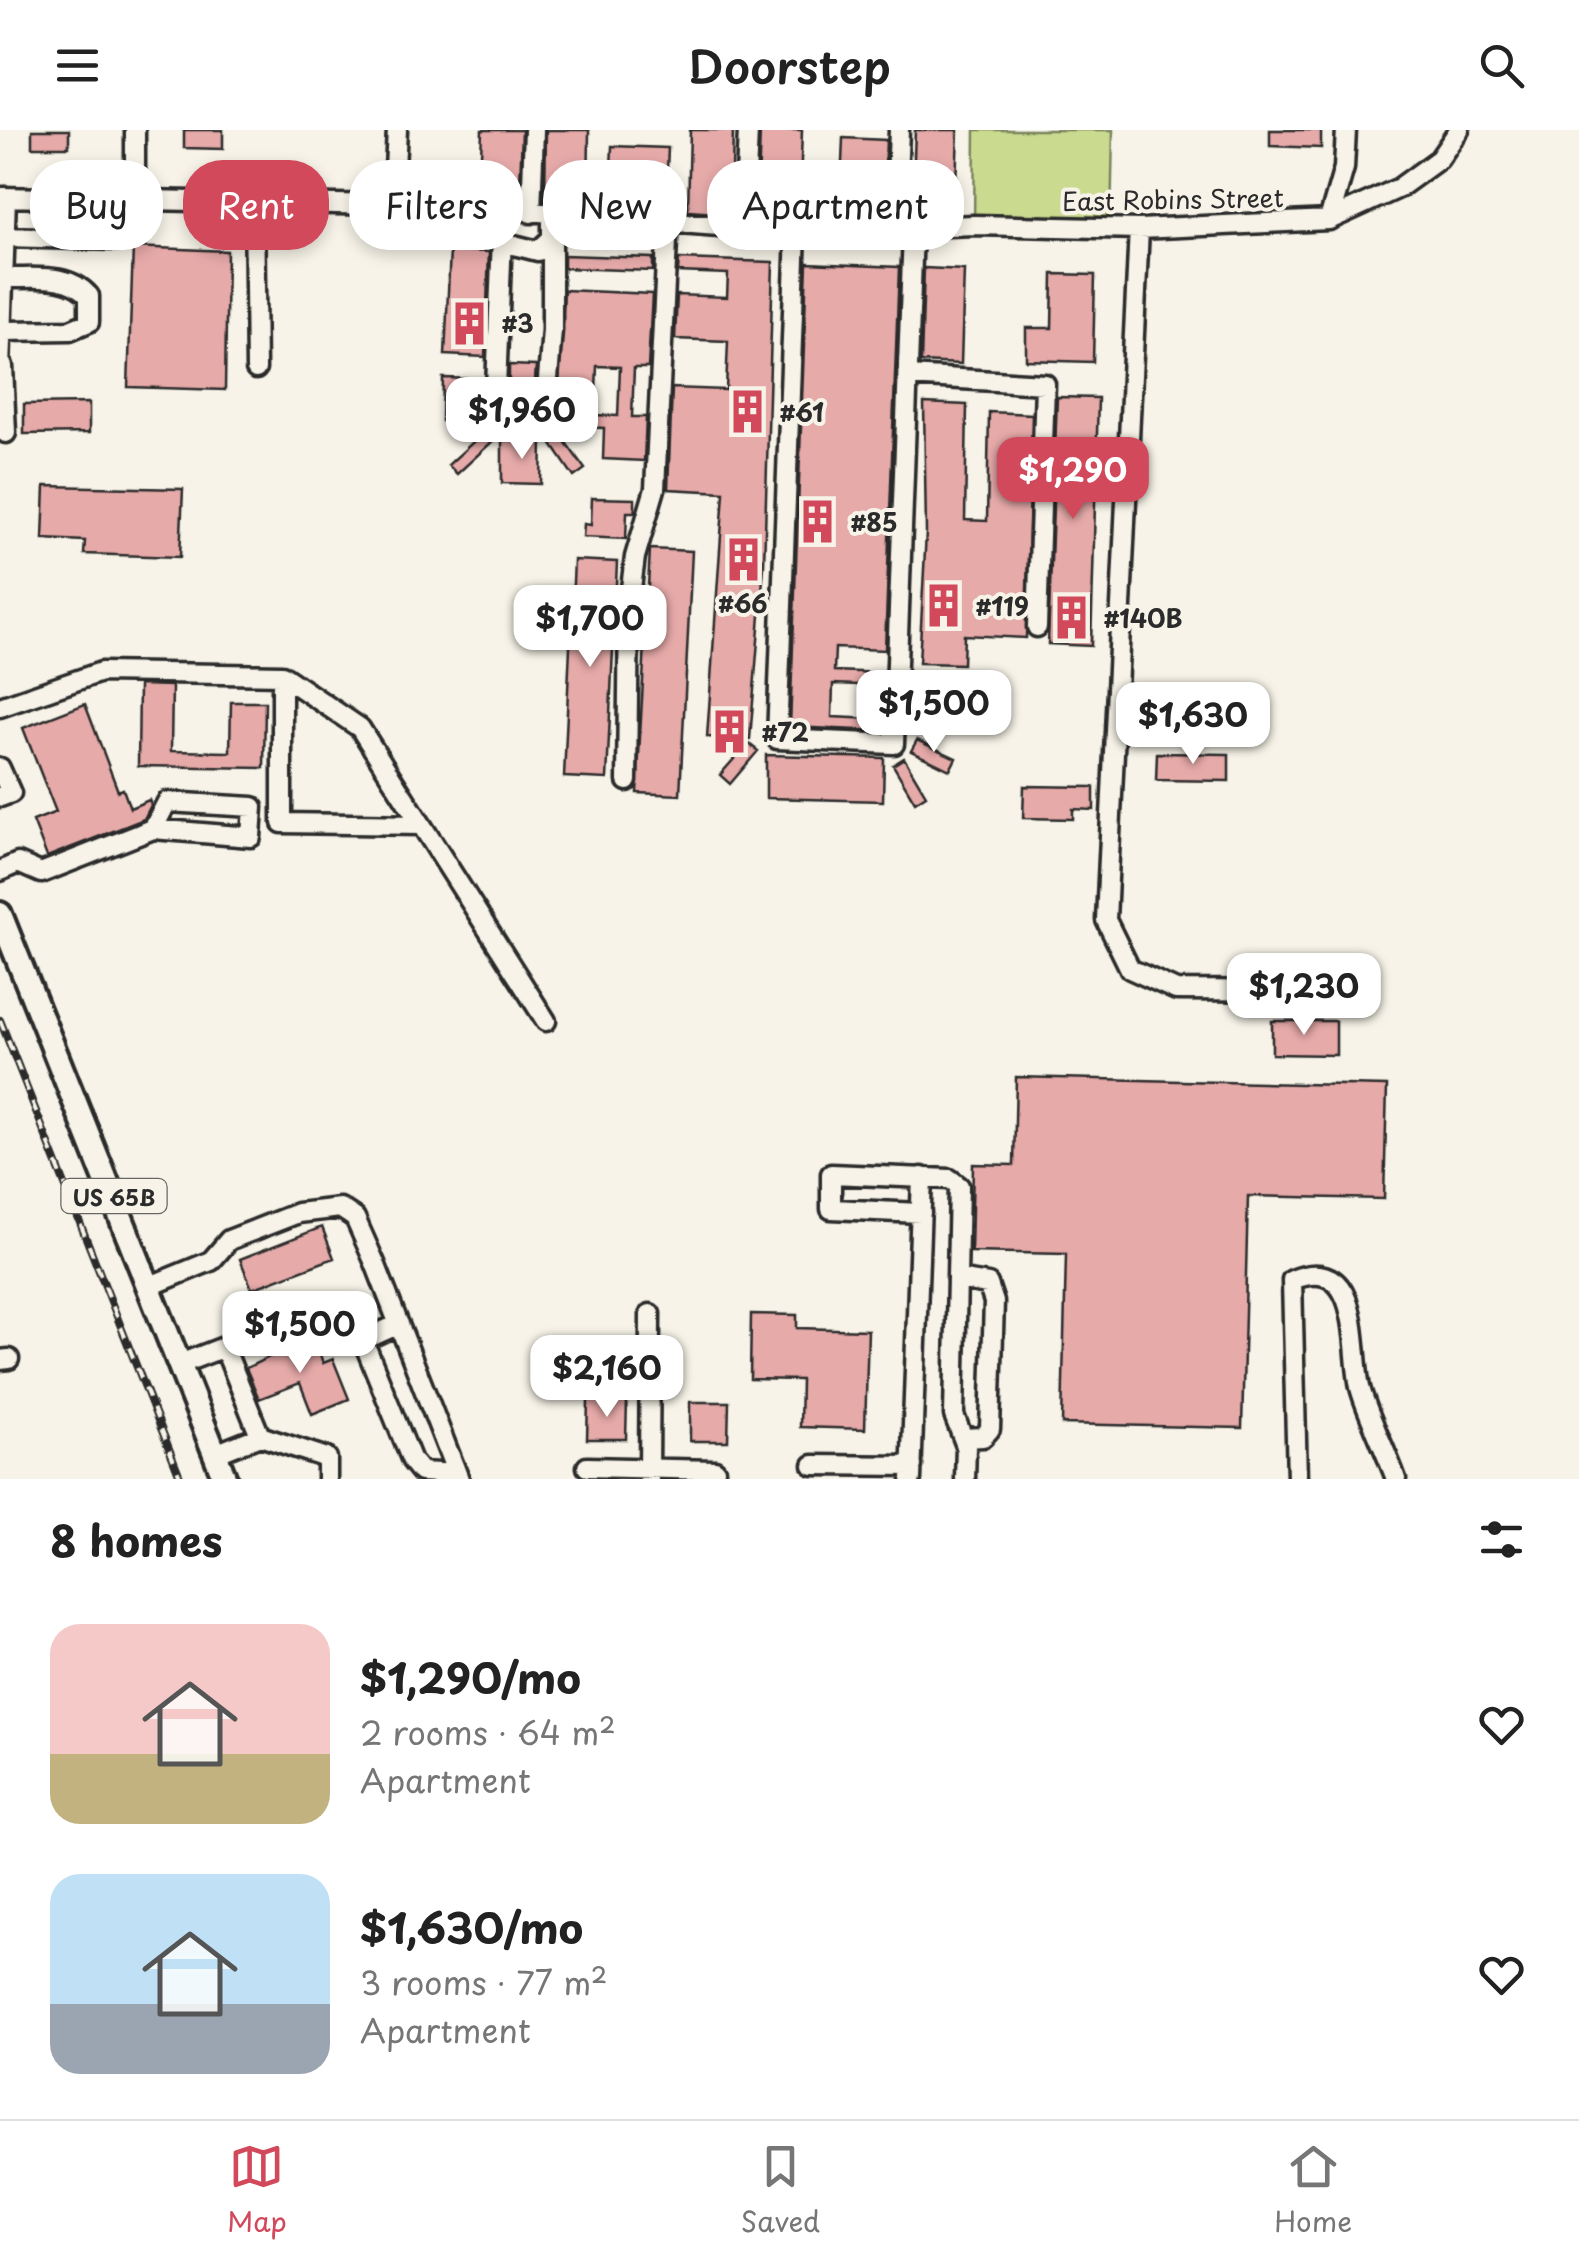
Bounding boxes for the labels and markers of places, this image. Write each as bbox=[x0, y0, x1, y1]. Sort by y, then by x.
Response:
building icon: #3 bbox=[445, 299, 493, 347]
place label: #3 bbox=[502, 304, 534, 342]
pin: $1,960 bbox=[441, 377, 603, 462]
building icon: #61 bbox=[723, 388, 771, 436]
place label: #61 bbox=[780, 393, 824, 431]
pin: $1,290 bbox=[992, 437, 1154, 522]
building icon: #85 bbox=[794, 498, 842, 546]
place label: #85 bbox=[851, 503, 898, 541]
building icon: #66 bbox=[719, 535, 767, 583]
building icon: #119 bbox=[919, 582, 967, 630]
place label: #66 bbox=[718, 584, 768, 622]
pin: $1,700 bbox=[509, 585, 671, 670]
place label: #119 bbox=[976, 587, 1029, 625]
building icon: #140B bbox=[1047, 594, 1095, 642]
place label: #140B bbox=[1104, 599, 1183, 637]
pin: $1,500 bbox=[853, 670, 1015, 755]
pin: $1,630 bbox=[1112, 682, 1274, 767]
building icon: #72 bbox=[705, 708, 753, 756]
place label: #72 bbox=[762, 713, 809, 751]
pin: $1,230 bbox=[1223, 953, 1385, 1038]
pin: $1,500 bbox=[219, 1291, 381, 1376]
pin: $2,160 bbox=[526, 1335, 688, 1420]

